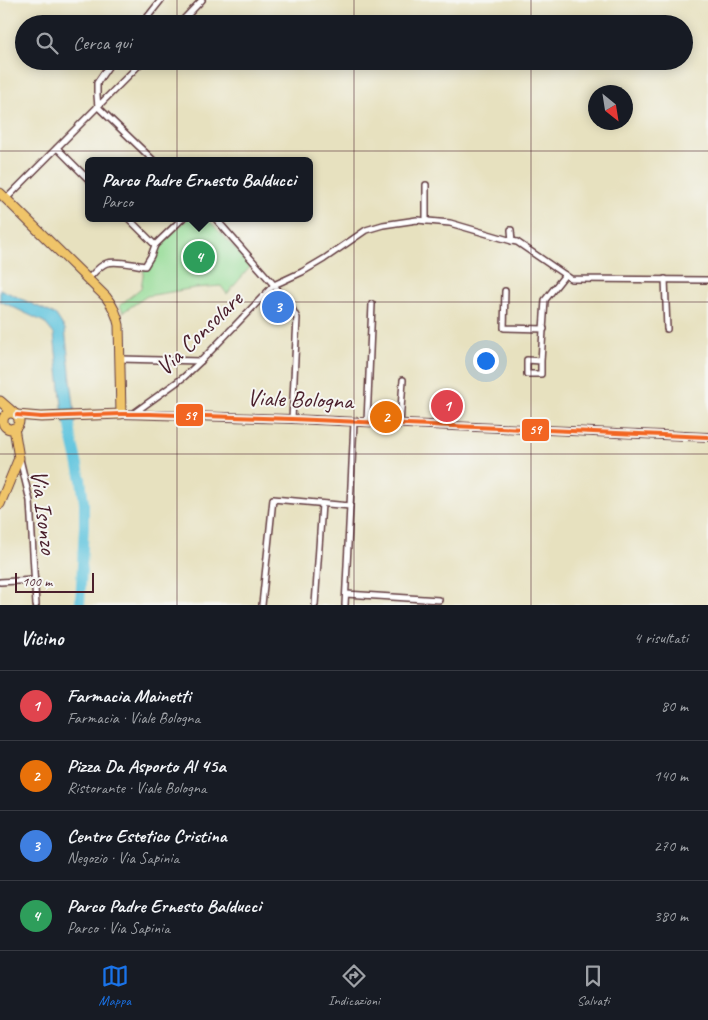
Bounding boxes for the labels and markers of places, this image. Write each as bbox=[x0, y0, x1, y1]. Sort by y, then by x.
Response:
pin: 4 bbox=[183, 238, 215, 276]
pin: 3 bbox=[262, 288, 294, 326]
pin: 1 bbox=[431, 387, 463, 425]
pin: 2 bbox=[370, 398, 402, 436]

